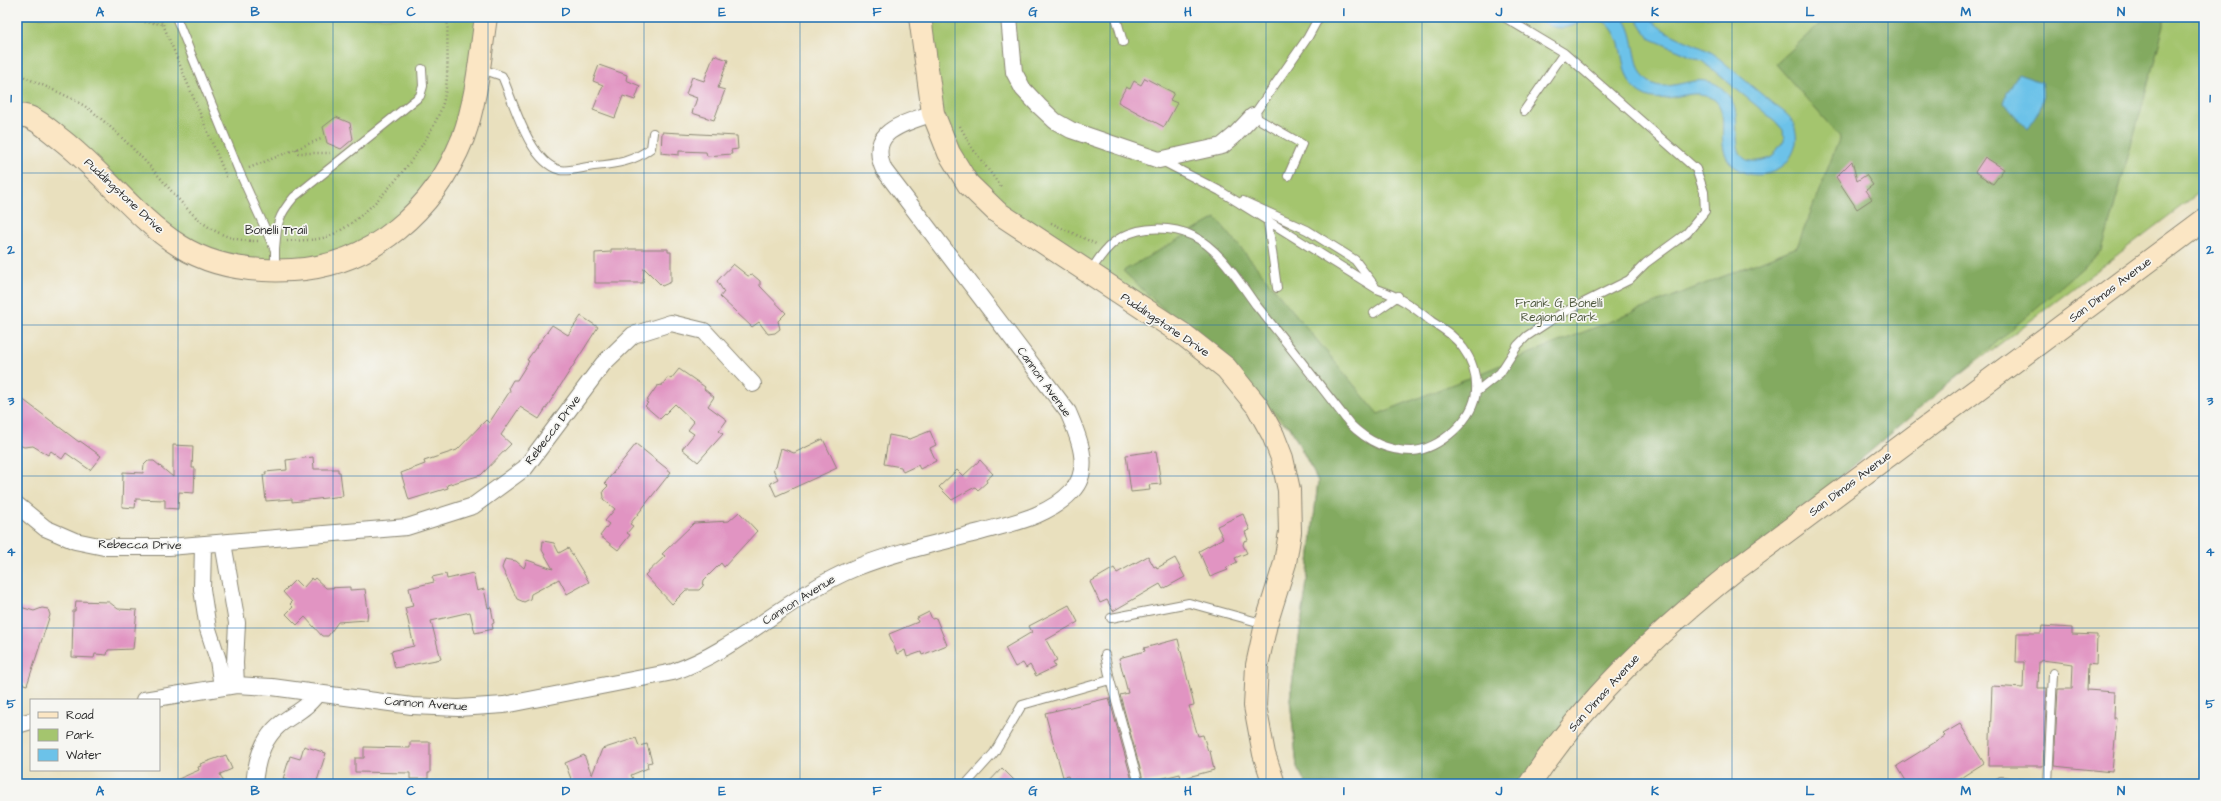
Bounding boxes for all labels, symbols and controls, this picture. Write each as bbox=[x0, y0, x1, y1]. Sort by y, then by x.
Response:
text: A bbox=[96, 3, 105, 21]
text: B bbox=[250, 3, 260, 21]
text: C bbox=[406, 3, 416, 21]
text: D bbox=[562, 3, 571, 21]
text: E bbox=[718, 3, 726, 21]
text: F bbox=[872, 3, 882, 21]
text: G bbox=[1028, 3, 1038, 21]
text: H bbox=[1184, 3, 1192, 21]
text: I bbox=[1343, 3, 1345, 21]
text: J bbox=[1495, 3, 1503, 21]
text: K bbox=[1651, 3, 1659, 21]
text: L bbox=[1805, 3, 1815, 21]
text: M bbox=[1961, 3, 1972, 21]
text: N bbox=[2117, 3, 2125, 21]
text: 1 bbox=[10, 89, 12, 107]
text: 1 bbox=[2209, 89, 2211, 107]
street label: Puddingstone Drive bbox=[80, 154, 168, 239]
street label: Bonelli Trail bbox=[245, 222, 307, 239]
text: 2 bbox=[6, 241, 15, 259]
text: 2 bbox=[2205, 241, 2214, 259]
street label: San Dimas Avenue bbox=[2065, 253, 2155, 327]
street label: Puddingstone Drive bbox=[1117, 289, 1213, 362]
park label: Frank G. Bonelli Regional Park bbox=[1515, 295, 1603, 327]
street label: Cannon Avenue bbox=[1013, 343, 1076, 421]
street label: Rebecca Drive bbox=[521, 391, 585, 468]
text: 3 bbox=[7, 392, 15, 410]
text: 3 bbox=[2206, 392, 2214, 410]
street label: San Dimas Avenue bbox=[1805, 447, 1895, 521]
street label: Rebecca Drive bbox=[98, 536, 182, 554]
text: 4 bbox=[7, 543, 16, 561]
text: 4 bbox=[2206, 543, 2215, 561]
street label: Cannon Avenue bbox=[759, 570, 839, 629]
street label: San Dimas Avenue bbox=[1564, 650, 1644, 736]
street label: Cannon Avenue bbox=[384, 693, 469, 715]
text: 5 bbox=[6, 695, 16, 713]
text: 5 bbox=[2205, 695, 2215, 713]
legend bbox=[30, 699, 160, 771]
text: Road bbox=[66, 707, 94, 724]
text: Park bbox=[66, 727, 94, 744]
text: Water bbox=[66, 747, 102, 764]
text: A bbox=[96, 782, 105, 800]
text: B bbox=[250, 782, 260, 800]
text: C bbox=[406, 782, 416, 800]
text: D bbox=[562, 782, 571, 800]
text: E bbox=[718, 782, 726, 800]
text: F bbox=[872, 782, 882, 800]
text: G bbox=[1028, 782, 1038, 800]
text: H bbox=[1184, 782, 1192, 800]
text: I bbox=[1343, 782, 1345, 800]
text: J bbox=[1495, 782, 1503, 800]
text: K bbox=[1651, 782, 1659, 800]
text: L bbox=[1805, 782, 1815, 800]
text: M bbox=[1961, 782, 1972, 800]
text: N bbox=[2117, 782, 2125, 800]

